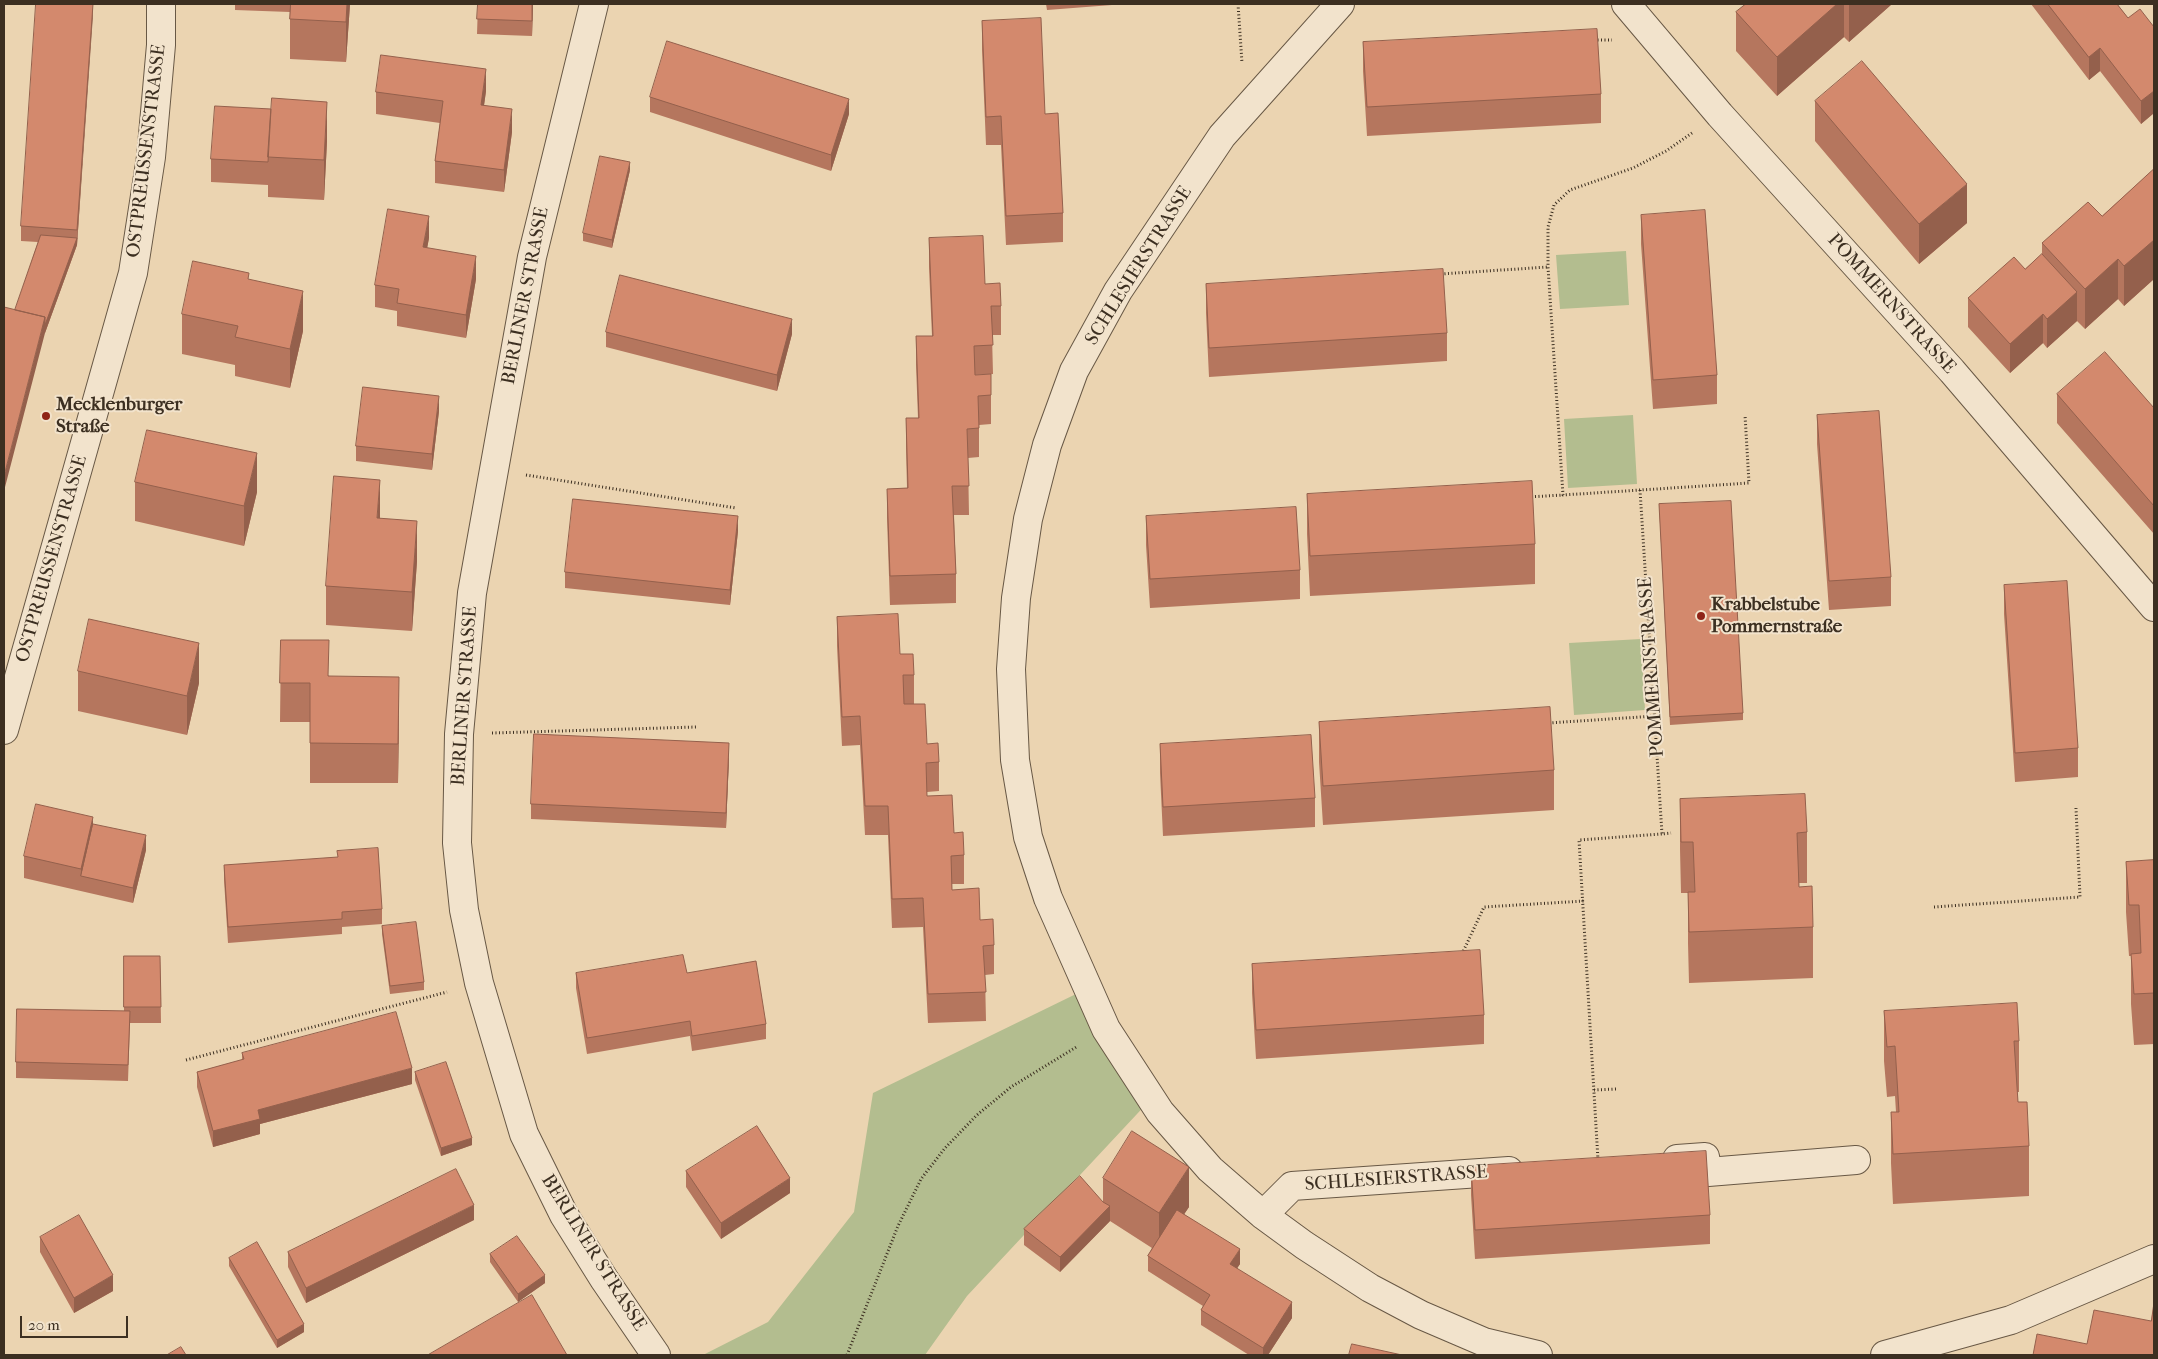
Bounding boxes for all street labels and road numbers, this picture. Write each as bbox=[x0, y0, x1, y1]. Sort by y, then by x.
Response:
street label: OSTPREUSSENSTRASSE bbox=[123, 43, 171, 259]
street label: SCHLESIERSTRASSE bbox=[1081, 182, 1197, 350]
street label: BERLINER STRASSE bbox=[498, 205, 554, 387]
street label: POMMERNSTRASSE bbox=[1822, 229, 1960, 379]
street label: OSTPREUSSENSTRASSE bbox=[11, 453, 93, 665]
street label: POMMERNSTRASSE bbox=[1634, 576, 1670, 758]
street label: BERLINER STRASSE bbox=[447, 605, 483, 787]
street label: SCHLESIERSTRASSE bbox=[1304, 1161, 1488, 1197]
street label: BERLINER STRASSE bbox=[536, 1171, 650, 1335]

